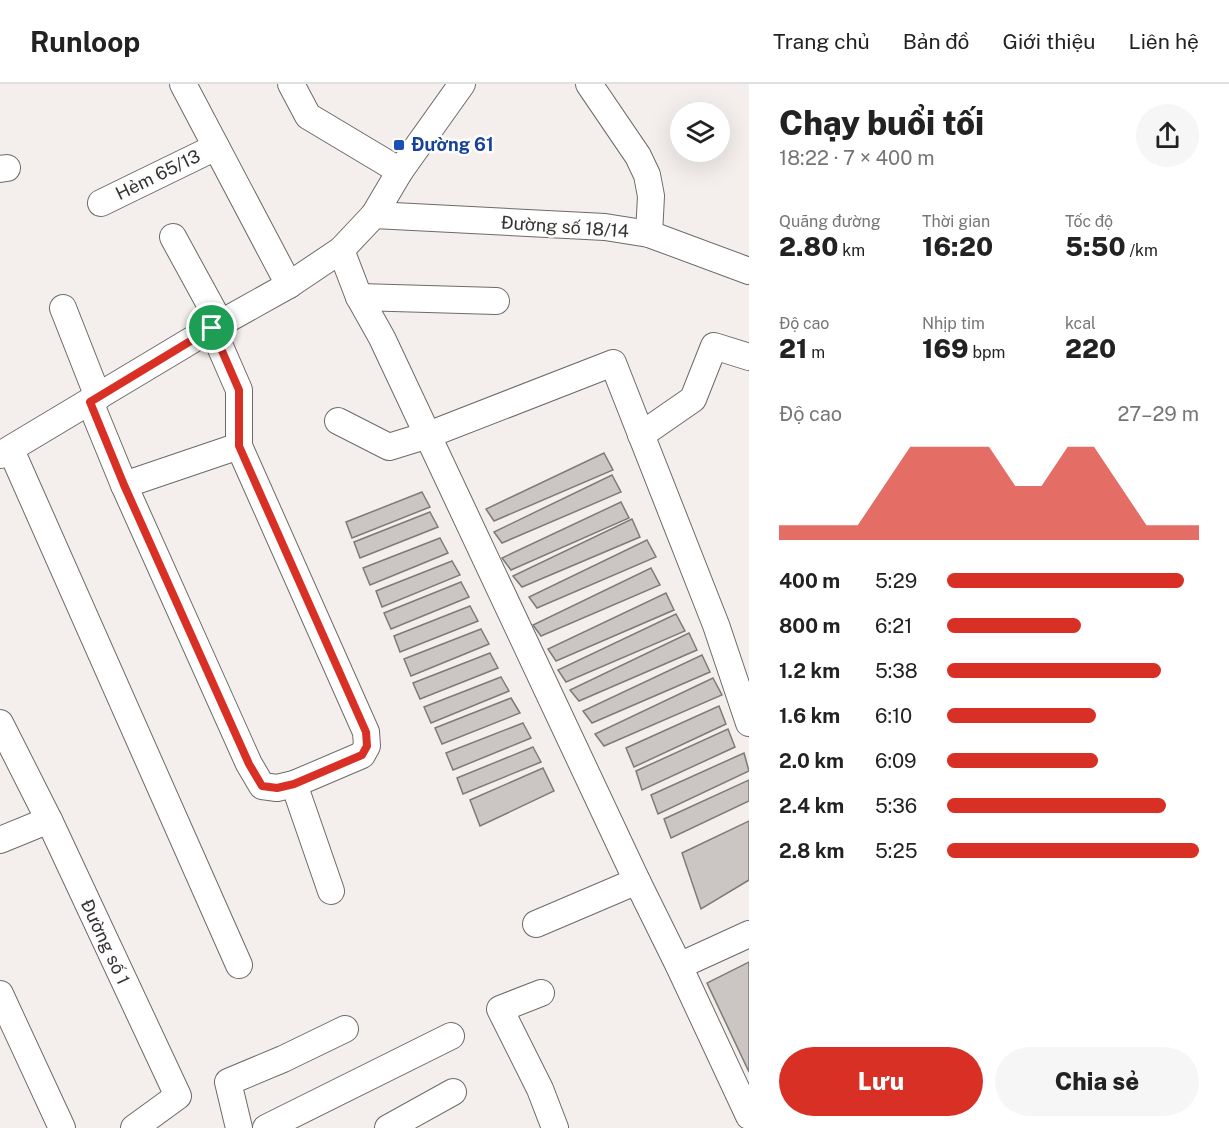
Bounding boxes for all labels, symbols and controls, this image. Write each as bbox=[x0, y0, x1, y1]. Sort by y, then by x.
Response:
text: Runloop bbox=[30, 25, 140, 58]
text: Trang chủ bbox=[773, 29, 870, 54]
text: Bản đồ bbox=[903, 29, 970, 54]
text: Giới thiệu bbox=[1003, 29, 1096, 54]
text: Liên hệ bbox=[1129, 29, 1199, 54]
map controls bbox=[670, 102, 730, 162]
button: layers bbox=[670, 102, 730, 162]
text: Chạy buổi tối bbox=[779, 104, 984, 142]
button: share bbox=[1136, 104, 1199, 167]
place label: Đường 61 bbox=[411, 134, 494, 155]
marker: Đường 61 bbox=[392, 138, 406, 152]
street label: Hẻm 65/13 bbox=[112, 145, 204, 204]
text: 18:22 · 7 × 400 m bbox=[779, 146, 935, 170]
street label: Đường số 18/14 bbox=[500, 212, 630, 241]
text: Quãng đường bbox=[779, 212, 881, 231]
text: Thời gian bbox=[922, 212, 990, 231]
text: Tốc độ bbox=[1065, 212, 1113, 231]
text: 2.80 bbox=[779, 231, 838, 262]
text: 16:20 bbox=[922, 231, 993, 262]
text: 5:50 bbox=[1065, 231, 1126, 262]
text: km bbox=[838, 241, 865, 260]
text: /km bbox=[1126, 241, 1158, 260]
pin bbox=[186, 302, 237, 353]
icon: arrive bbox=[195, 311, 228, 344]
text: Độ cao bbox=[779, 314, 829, 333]
text: Nhịp tim bbox=[922, 314, 985, 333]
text: kcal bbox=[1065, 314, 1096, 333]
text: 21 bbox=[779, 333, 807, 364]
text: 169 bbox=[922, 333, 969, 364]
text: 220 bbox=[1065, 333, 1116, 364]
text: m bbox=[807, 343, 825, 362]
text: bpm bbox=[969, 343, 1005, 362]
text: Độ cao bbox=[779, 402, 842, 426]
text: 27–29 m bbox=[1117, 402, 1199, 426]
text: 400 m bbox=[779, 569, 840, 593]
text: 5:29 bbox=[875, 569, 917, 593]
text: 800 m bbox=[779, 614, 841, 638]
text: 6:21 bbox=[875, 614, 912, 638]
text: 1.2 km bbox=[779, 659, 840, 683]
text: 5:38 bbox=[875, 659, 918, 683]
text: 1.6 km bbox=[779, 704, 840, 728]
text: 6:10 bbox=[875, 704, 912, 728]
text: 2.0 km bbox=[779, 749, 844, 773]
text: 6:09 bbox=[875, 749, 917, 773]
text: 2.4 km bbox=[779, 794, 844, 818]
text: 5:36 bbox=[875, 794, 917, 818]
text: 2.8 km bbox=[779, 839, 845, 863]
text: 5:25 bbox=[875, 839, 917, 863]
street label: Đường số 1 bbox=[77, 896, 134, 988]
button: Lưu bbox=[779, 1047, 983, 1116]
button: Chia sẻ bbox=[995, 1047, 1199, 1116]

